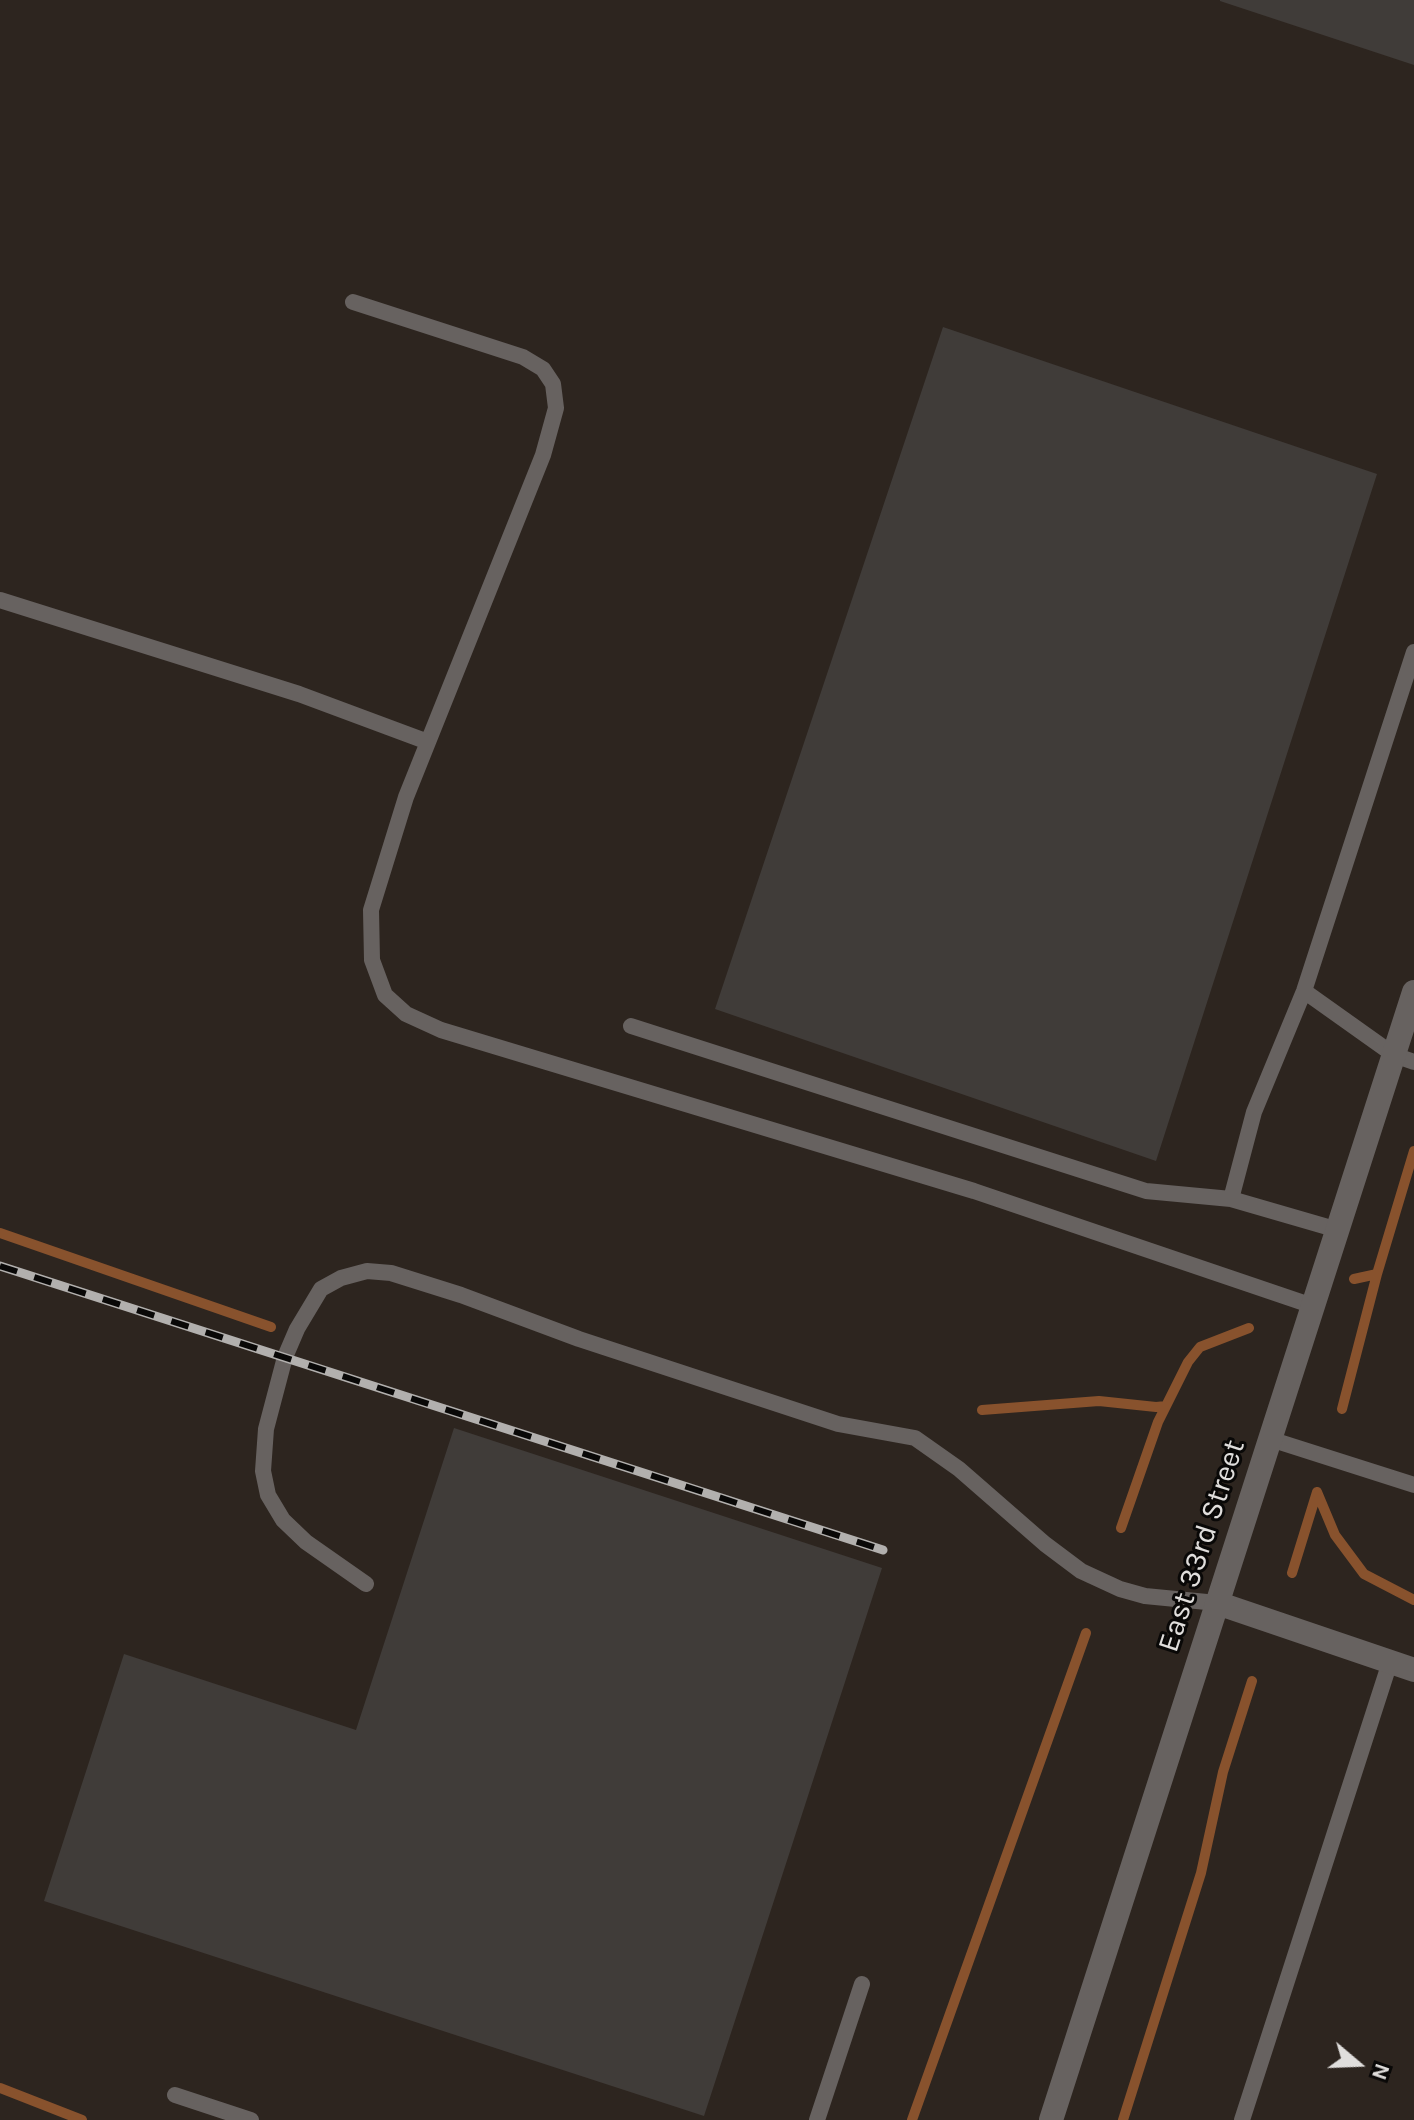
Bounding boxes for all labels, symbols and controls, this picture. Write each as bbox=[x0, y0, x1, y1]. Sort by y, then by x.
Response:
street label: East 33rd Street bbox=[1151, 1435, 1253, 1657]
north arrow bbox=[1318, 2024, 1398, 2104]
text: N bbox=[1366, 2060, 1396, 2084]

